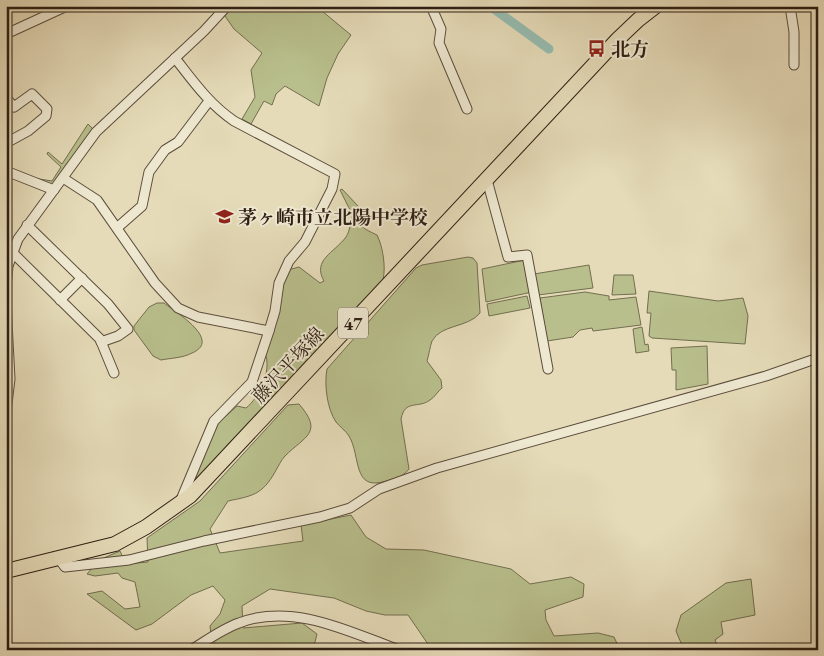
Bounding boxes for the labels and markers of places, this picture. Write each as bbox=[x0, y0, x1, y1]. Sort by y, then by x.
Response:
place label: 北方 bbox=[611, 37, 649, 62]
bus stop icon: 北方 bbox=[587, 39, 607, 59]
place label: 茅ヶ崎市立北陽中学校 bbox=[238, 205, 428, 230]
school or university icon: 茅ヶ崎市立北陽中学校 bbox=[214, 207, 234, 227]

